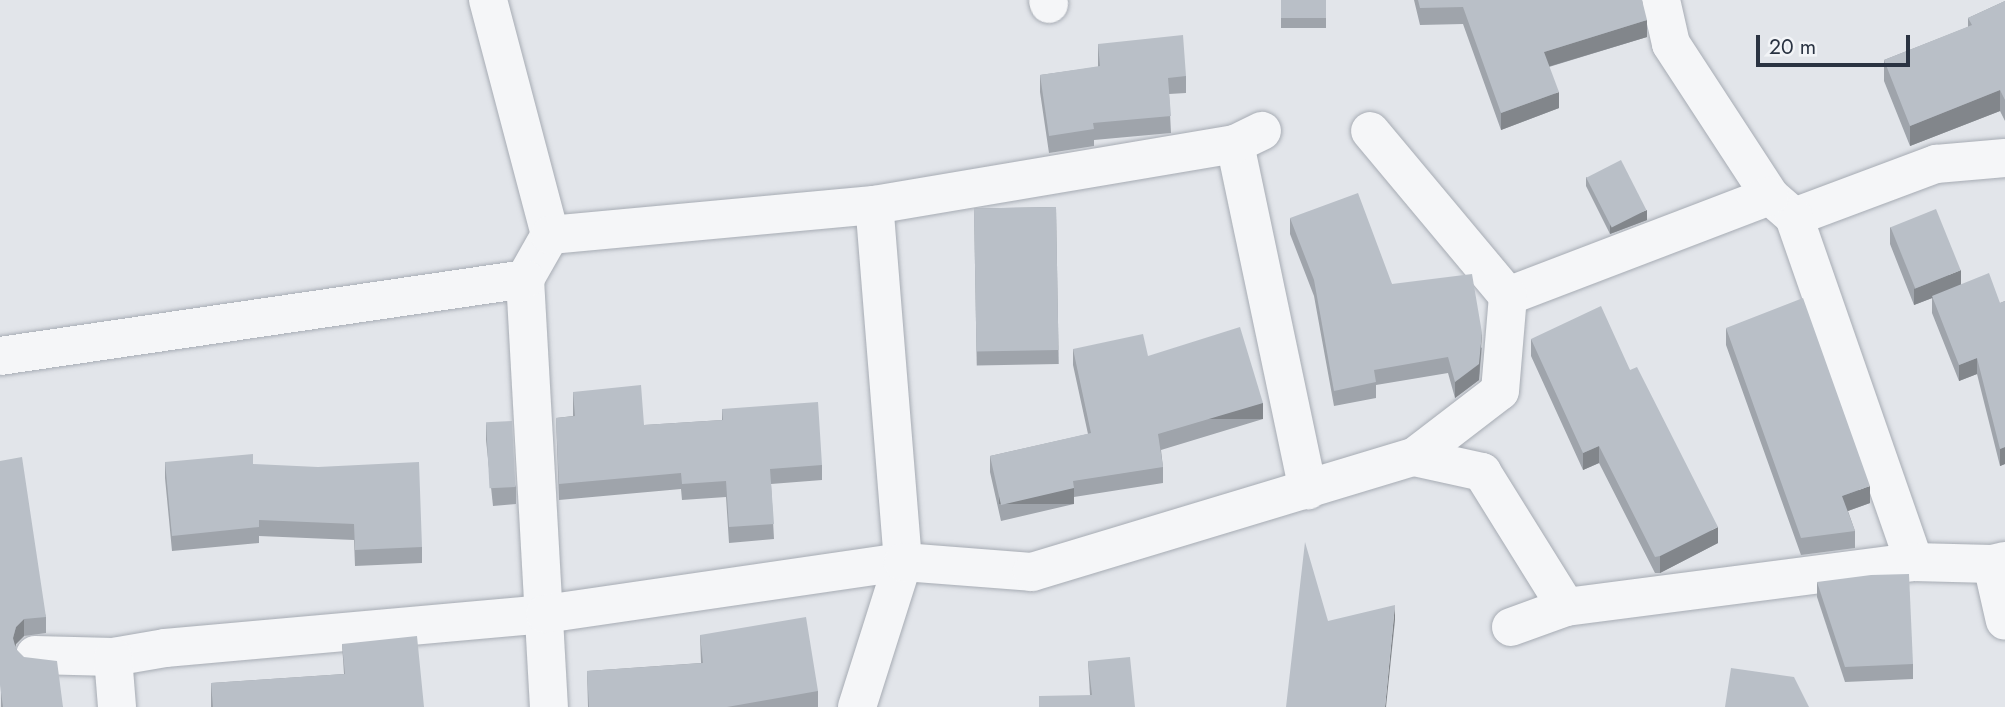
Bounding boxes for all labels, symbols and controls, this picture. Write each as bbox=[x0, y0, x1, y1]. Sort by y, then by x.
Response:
scale bar bbox=[1760, 21, 1914, 65]
text: 20 m bbox=[1769, 32, 1816, 62]

